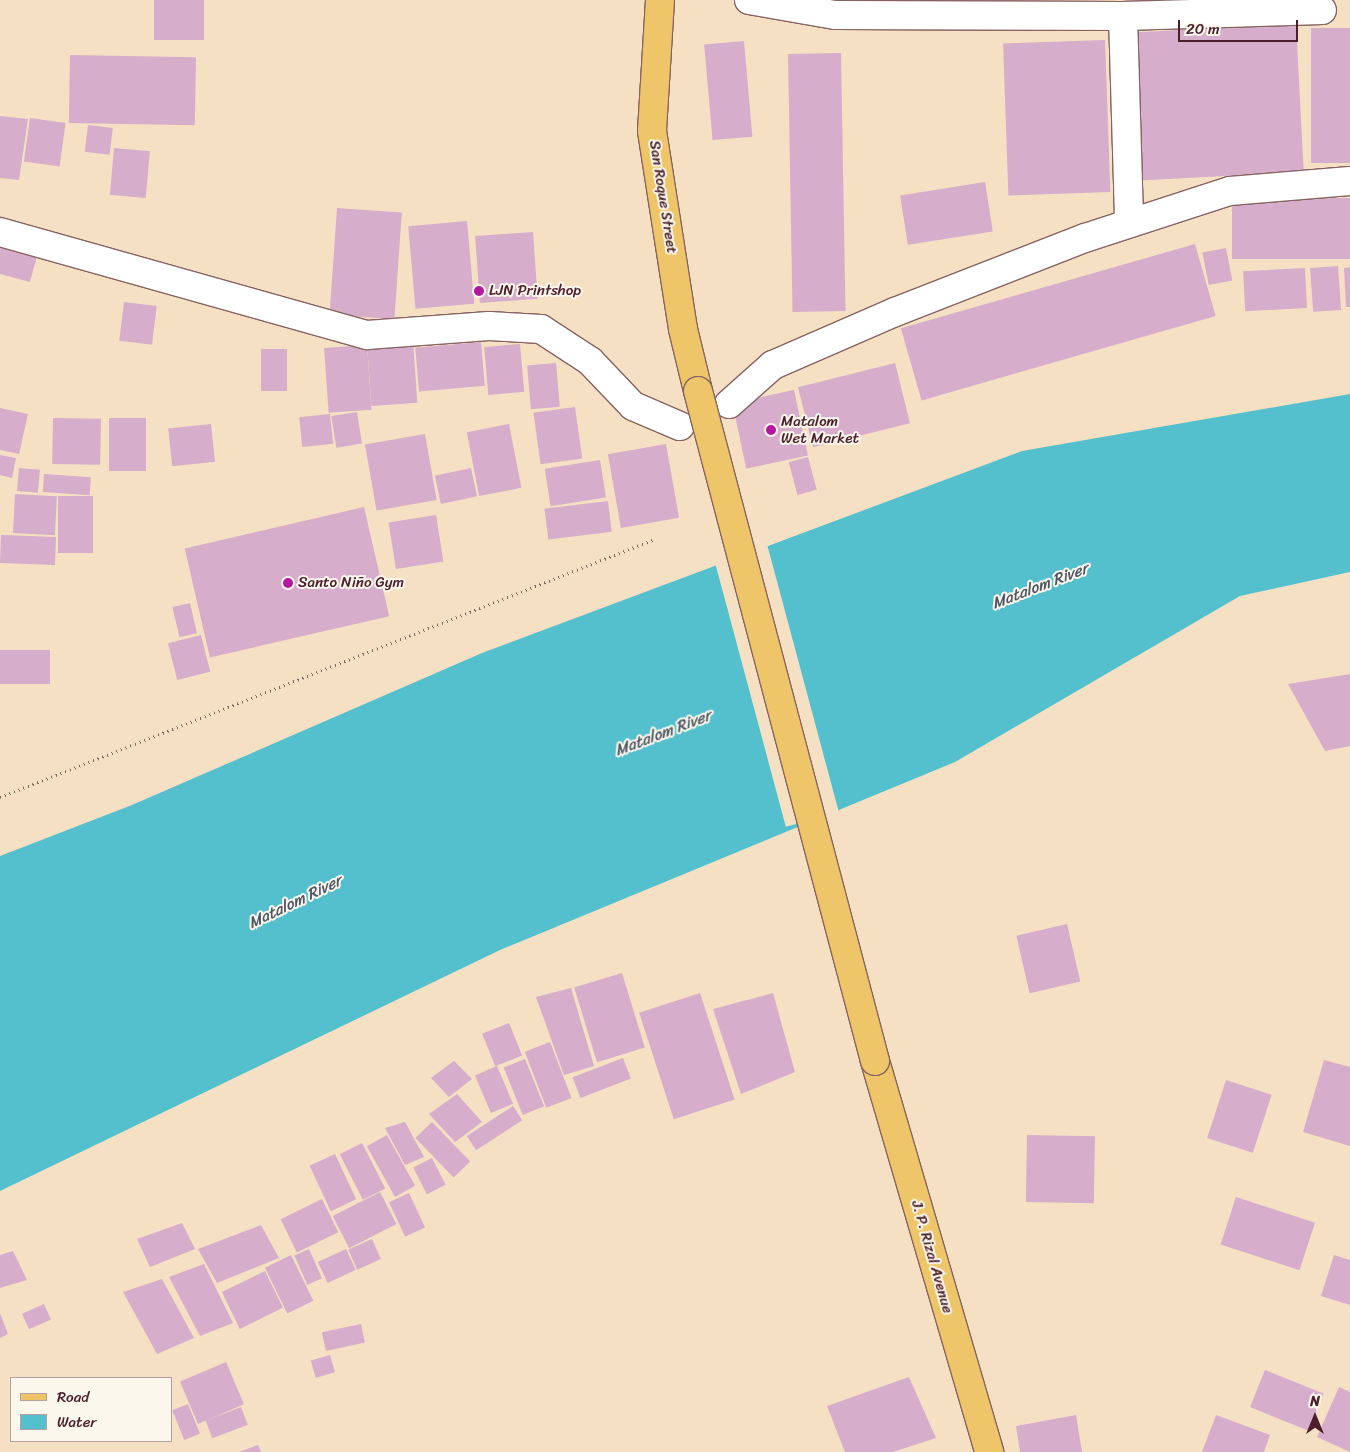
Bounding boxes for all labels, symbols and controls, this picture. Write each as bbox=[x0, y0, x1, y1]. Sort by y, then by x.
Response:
scale bar bbox=[1180, 10, 1300, 42]
text: 20 m bbox=[1186, 16, 1220, 42]
street label: San Roque Street bbox=[645, 138, 681, 256]
place label: LJN Printshop bbox=[489, 282, 581, 300]
marker: LJN Printshop bbox=[473, 285, 485, 297]
place label: Matalom Wet Market bbox=[781, 412, 858, 447]
marker: Matalom Wet Market bbox=[765, 424, 777, 436]
water label: Matalom River bbox=[989, 559, 1091, 613]
place label: Santo Niño Gym bbox=[298, 574, 404, 592]
marker: Santo Niño Gym bbox=[282, 577, 294, 589]
water label: Matalom River bbox=[612, 706, 714, 760]
water label: Matalom River bbox=[245, 871, 345, 933]
street label: J. P. Rizal Avenue bbox=[907, 1199, 957, 1315]
legend bbox=[10, 1377, 172, 1442]
text: Road bbox=[57, 1384, 89, 1410]
text: N bbox=[1310, 1389, 1320, 1414]
north arrow bbox=[1290, 1392, 1340, 1442]
text: Water bbox=[57, 1409, 97, 1435]

